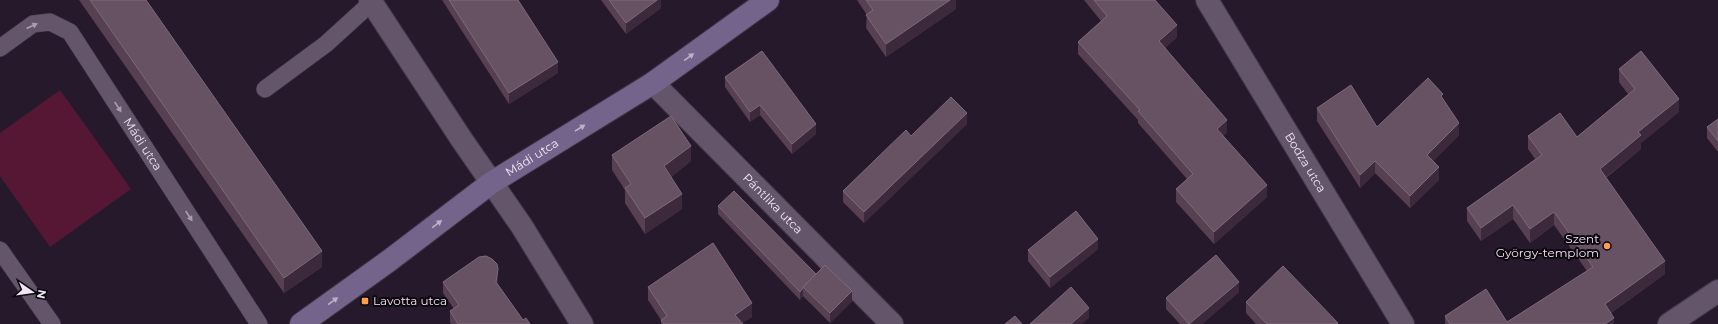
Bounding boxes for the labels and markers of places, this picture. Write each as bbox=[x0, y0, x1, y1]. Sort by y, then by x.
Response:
place label: Szent György-templom bbox=[1496, 231, 1599, 260]
marker: Szent György-templom bbox=[1602, 241, 1612, 251]
place label: Lavotta utca bbox=[373, 293, 447, 308]
marker: Lavotta utca bbox=[360, 296, 370, 306]

